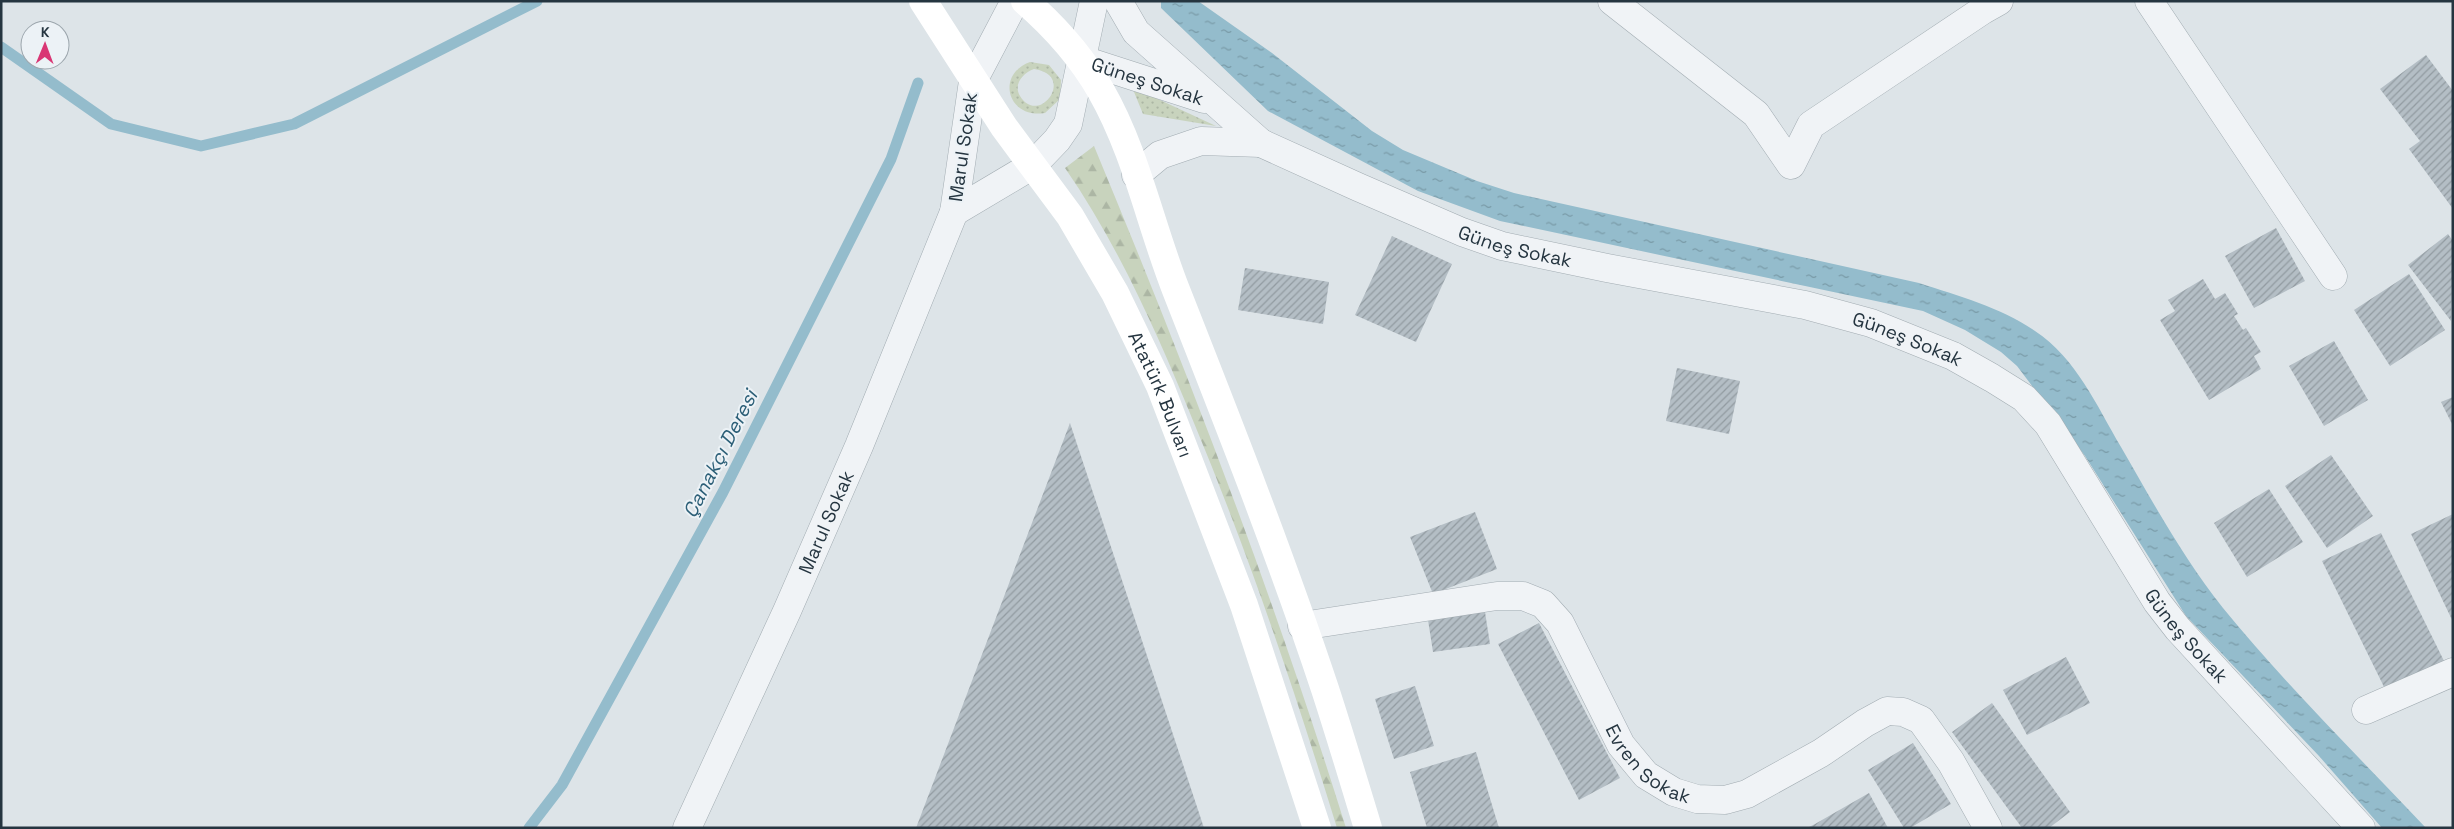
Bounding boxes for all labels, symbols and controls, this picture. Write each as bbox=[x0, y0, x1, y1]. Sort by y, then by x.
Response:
north arrow bbox=[20, 20, 70, 70]
text: K bbox=[41, 23, 50, 41]
street label: Güneş Sokak bbox=[1088, 51, 1207, 111]
street label: Marul Sokak bbox=[943, 91, 983, 203]
street label: Güneş Sokak bbox=[1455, 219, 1574, 273]
street label: Güneş Sokak bbox=[1850, 306, 1967, 372]
street label: Atatürk Bulvarı bbox=[1123, 327, 1199, 461]
water label: Çanakçı Deresi bbox=[677, 384, 764, 522]
street label: Marul Sokak bbox=[792, 466, 859, 578]
street label: Güneş Sokak bbox=[2139, 584, 2234, 688]
street label: Evren Sokak bbox=[1600, 720, 1693, 809]

